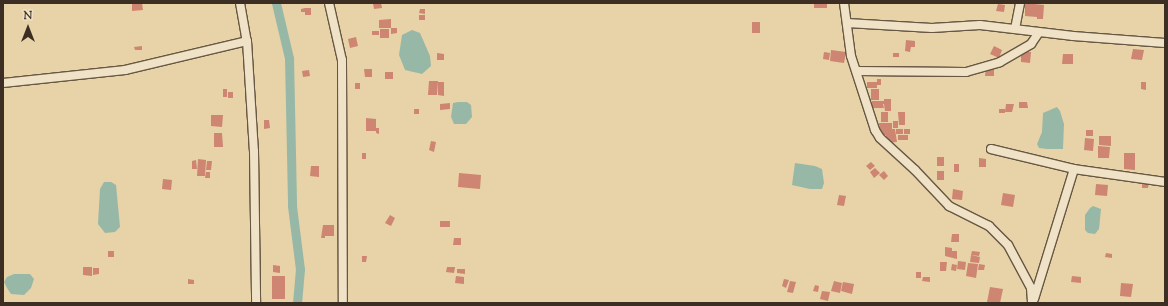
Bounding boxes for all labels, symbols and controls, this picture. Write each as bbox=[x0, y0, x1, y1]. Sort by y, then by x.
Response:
north arrow bbox=[8, 8, 48, 48]
text: N bbox=[24, 8, 32, 24]

